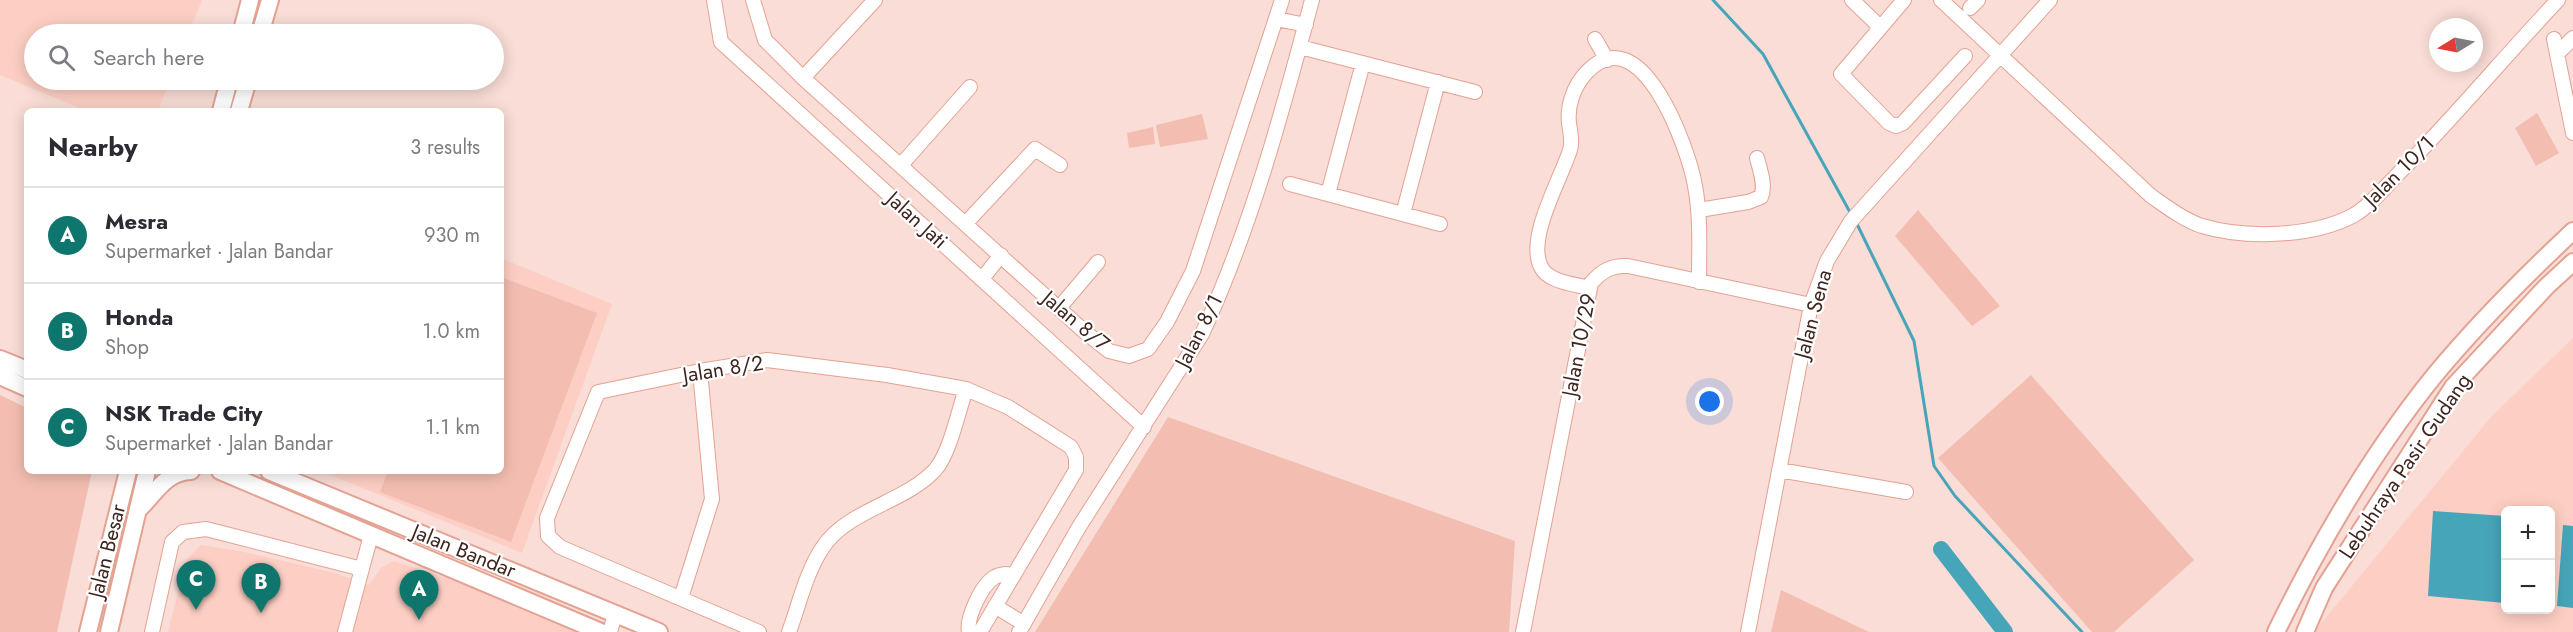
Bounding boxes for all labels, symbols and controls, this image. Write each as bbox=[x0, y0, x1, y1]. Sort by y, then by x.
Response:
north arrow bbox=[2429, 18, 2483, 72]
search box bbox=[24, 24, 504, 90]
icon: search bbox=[45, 41, 78, 74]
text: Search here bbox=[93, 41, 204, 73]
text: Nearby bbox=[48, 128, 137, 166]
street label: Jalan 10/1 bbox=[2355, 129, 2441, 215]
text: 3 results bbox=[410, 133, 480, 162]
street label: Jalan Jati bbox=[878, 182, 954, 256]
text: Mesra bbox=[105, 205, 168, 237]
text: A bbox=[60, 221, 75, 250]
text: 930 m bbox=[424, 221, 480, 250]
text: Supermarket · Jalan Bandar bbox=[105, 237, 333, 266]
street label: Jalan Sena bbox=[1786, 266, 1839, 365]
street label: Jalan 8/7 bbox=[1033, 282, 1116, 358]
street label: Jalan 8/1 bbox=[1166, 289, 1230, 376]
street label: Jalan 10/29 bbox=[1554, 291, 1604, 402]
text: Honda bbox=[105, 301, 173, 333]
text: B bbox=[61, 317, 74, 346]
text: 1.0 km bbox=[423, 317, 480, 346]
text: Shop bbox=[105, 333, 149, 362]
street label: Jalan 8/2 bbox=[678, 348, 766, 391]
street label: Lebuhraya Pasir Gudang bbox=[2332, 367, 2478, 565]
your location bbox=[1695, 387, 1724, 416]
text: NSK Trade City bbox=[105, 397, 262, 429]
text: C bbox=[60, 413, 75, 442]
text: 1.1 km bbox=[426, 413, 480, 442]
text: Supermarket · Jalan Bandar bbox=[105, 429, 333, 458]
street label: Jalan Besar bbox=[80, 500, 133, 604]
map controls bbox=[2501, 506, 2555, 614]
button: + bbox=[2501, 506, 2555, 560]
street label: Jalan Bandar bbox=[405, 515, 521, 586]
pin: C bbox=[176, 560, 216, 610]
button: − bbox=[2501, 560, 2555, 614]
pin: B bbox=[242, 564, 280, 613]
pin: A bbox=[400, 570, 438, 620]

